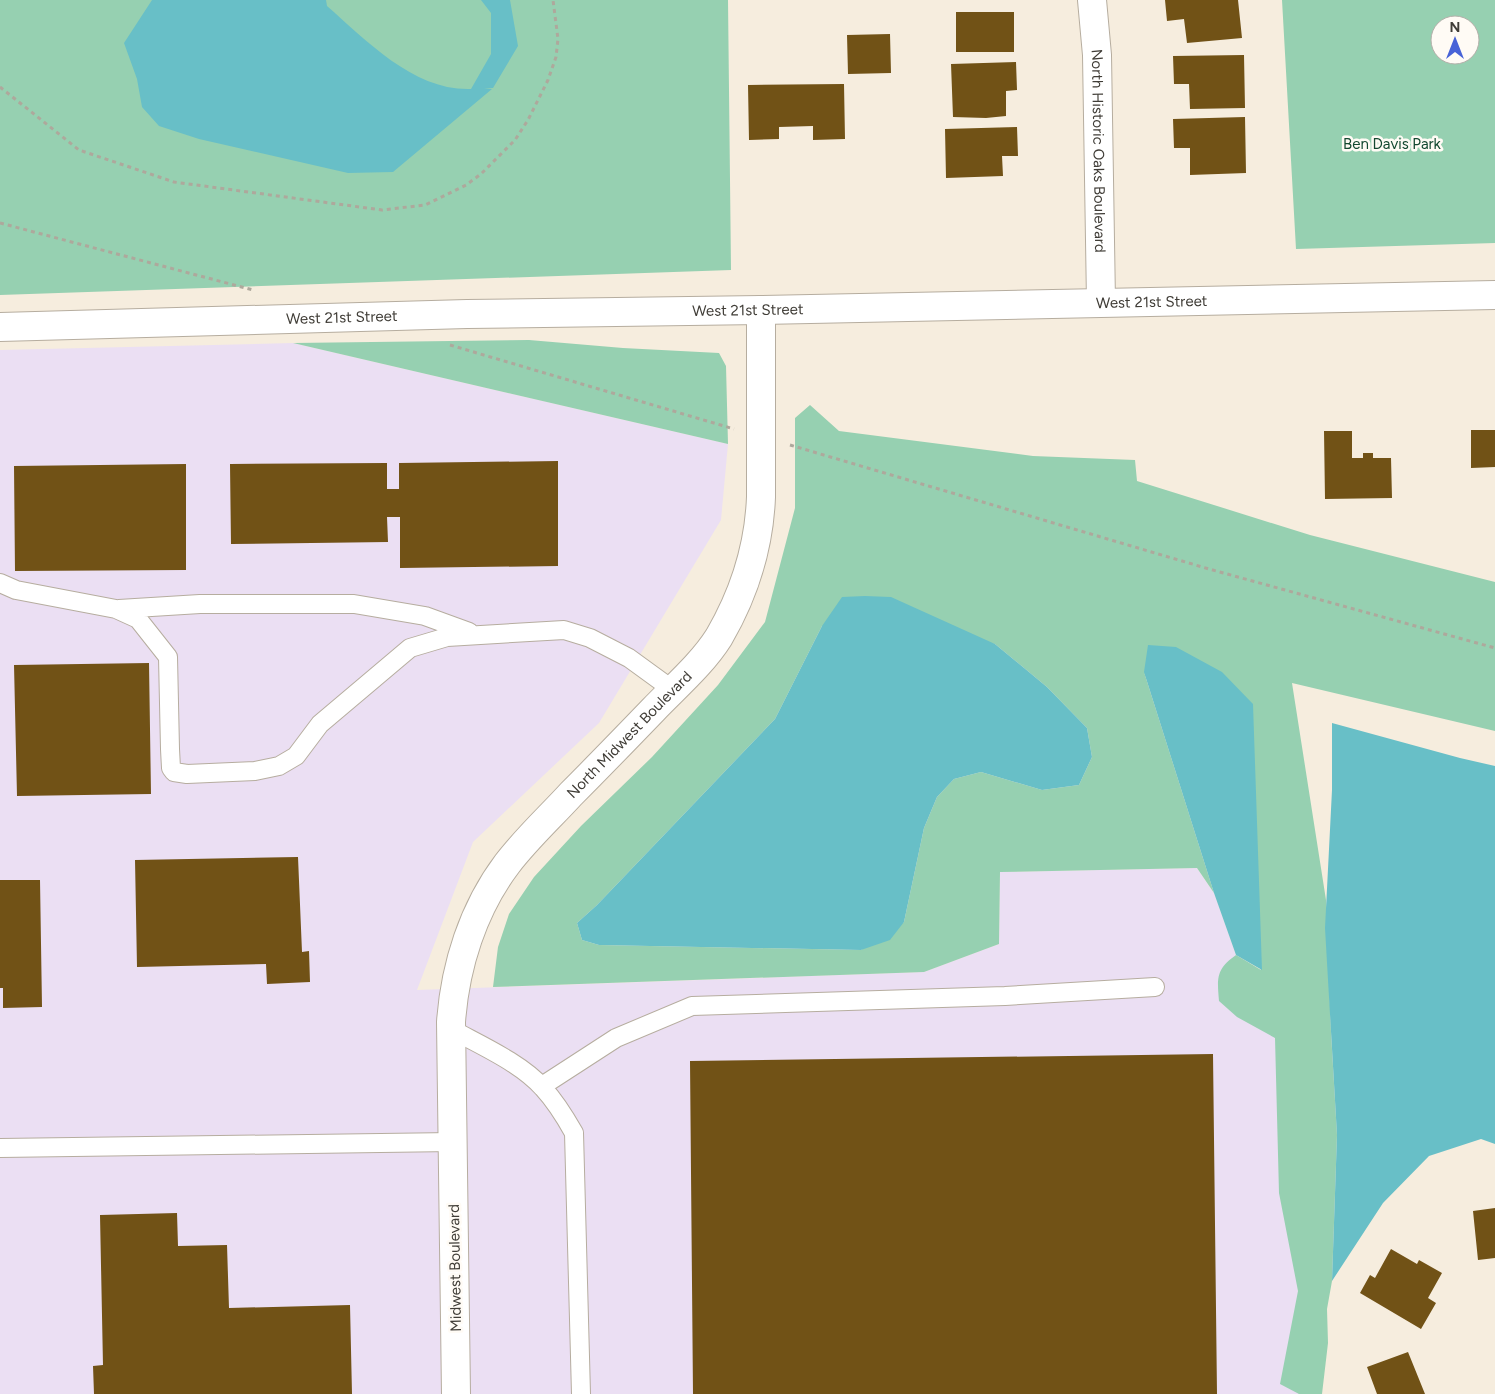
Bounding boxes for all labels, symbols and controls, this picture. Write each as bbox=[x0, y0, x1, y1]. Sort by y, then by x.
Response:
north arrow bbox=[1430, 15, 1480, 65]
text: N bbox=[1450, 19, 1460, 36]
street label: North Historic Oaks Boulevard bbox=[1087, 48, 1109, 253]
park label: Ben Davis Park bbox=[1343, 135, 1442, 153]
street label: West 21st Street bbox=[1096, 292, 1208, 312]
street label: West 21st Street bbox=[692, 300, 804, 320]
street label: West 21st Street bbox=[286, 307, 398, 328]
street label: North Midwest Boulevard bbox=[563, 667, 696, 802]
street label: Midwest Boulevard bbox=[445, 1204, 465, 1332]

